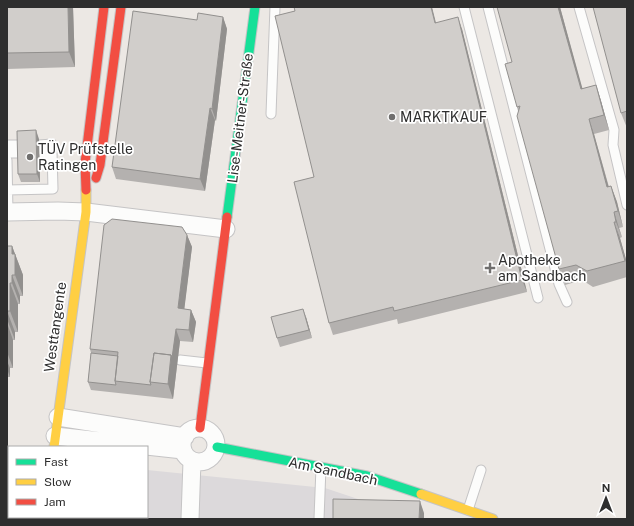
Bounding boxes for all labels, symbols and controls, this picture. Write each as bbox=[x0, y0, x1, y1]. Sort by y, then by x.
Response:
street label: Lise-Meitner-Straße bbox=[224, 52, 256, 184]
place label: MARKTKAUF bbox=[400, 109, 487, 125]
marker: MARKTKAUF bbox=[387, 112, 397, 122]
place label: TÜV Prüfstelle Ratingen bbox=[38, 139, 133, 173]
marker: TÜV Prüfstelle Ratingen bbox=[25, 152, 35, 162]
place label: Apotheke am Sandbach bbox=[498, 252, 586, 284]
marker: Apotheke am Sandbach bbox=[485, 263, 495, 273]
street label: Westtangente bbox=[41, 281, 69, 373]
legend bbox=[8, 446, 148, 518]
street label: Am Sandbach bbox=[287, 454, 379, 488]
text: Fast bbox=[44, 455, 69, 469]
text: Slow bbox=[44, 475, 72, 489]
north arrow bbox=[586, 478, 626, 518]
text: N bbox=[602, 482, 610, 494]
text: Jam bbox=[44, 495, 66, 509]

